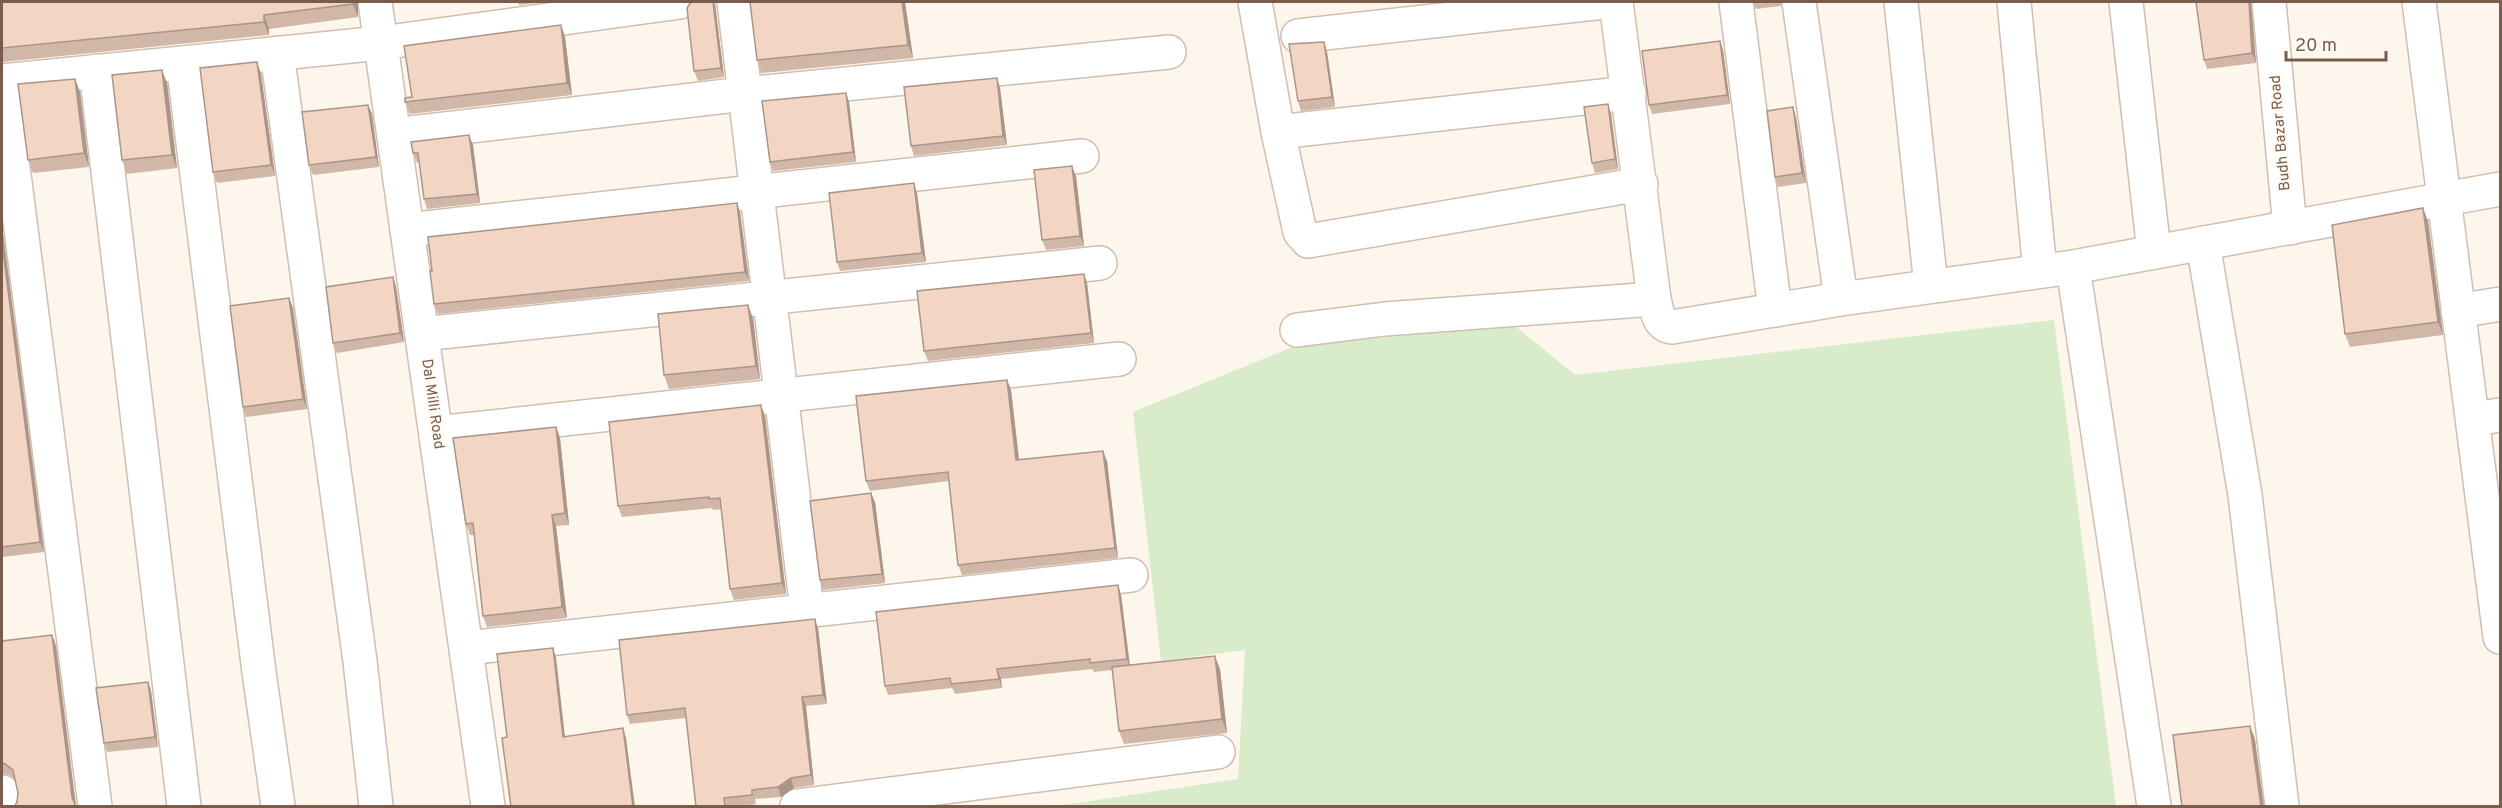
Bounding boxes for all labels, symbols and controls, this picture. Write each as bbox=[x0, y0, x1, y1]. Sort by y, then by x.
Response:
scale bar bbox=[2286, 24, 2386, 62]
text: 20 m bbox=[2295, 35, 2337, 58]
street label: Budh Bazar Road bbox=[2266, 74, 2296, 192]
street label: Dal Milli Road bbox=[416, 358, 448, 450]

